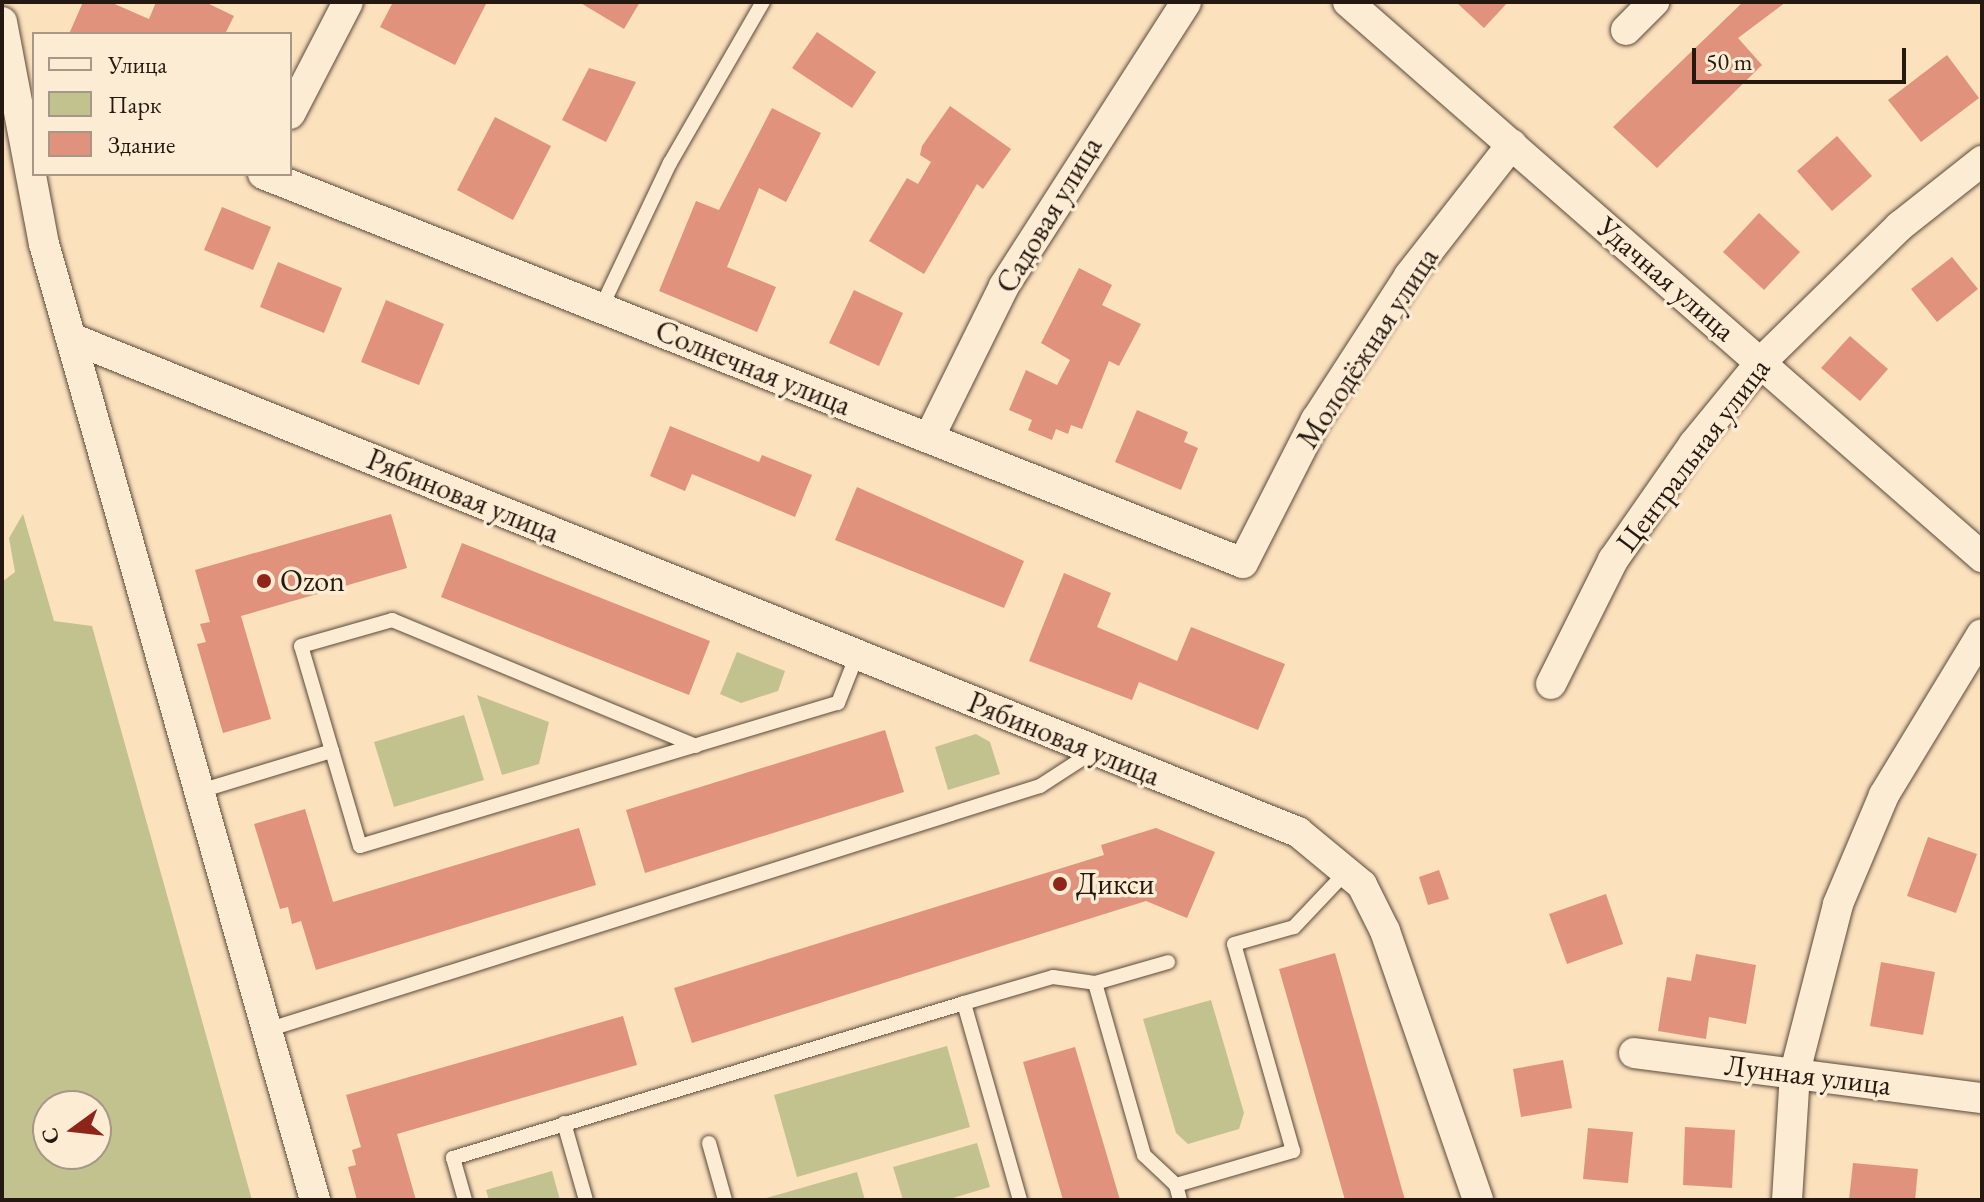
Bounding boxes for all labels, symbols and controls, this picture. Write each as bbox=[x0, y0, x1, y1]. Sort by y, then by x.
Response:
legend bbox=[32, 32, 292, 176]
scale bar bbox=[1696, 32, 1910, 82]
text: 50 m bbox=[1706, 46, 1753, 77]
text: Улица bbox=[108, 49, 167, 80]
text: Парк bbox=[108, 89, 161, 120]
text: Здание bbox=[108, 129, 175, 160]
street label: Садовая улица bbox=[988, 130, 1110, 300]
street label: Удачная улица bbox=[1589, 209, 1743, 349]
street label: Молодёжная улица bbox=[1290, 241, 1446, 455]
street label: Солнечная улица bbox=[650, 312, 856, 424]
street label: Центральная улица bbox=[1609, 351, 1777, 559]
street label: Рябиновая улица bbox=[362, 441, 564, 551]
place label: Ozon bbox=[280, 563, 345, 599]
marker: Ozon bbox=[255, 572, 273, 590]
street label: Рябиновая улица bbox=[963, 684, 1165, 794]
place label: Дикси bbox=[1076, 866, 1154, 902]
marker: Дикси bbox=[1051, 875, 1069, 893]
street label: Лунная улица bbox=[1723, 1047, 1893, 1103]
north arrow bbox=[32, 1090, 112, 1170]
text: С bbox=[34, 1125, 66, 1147]

